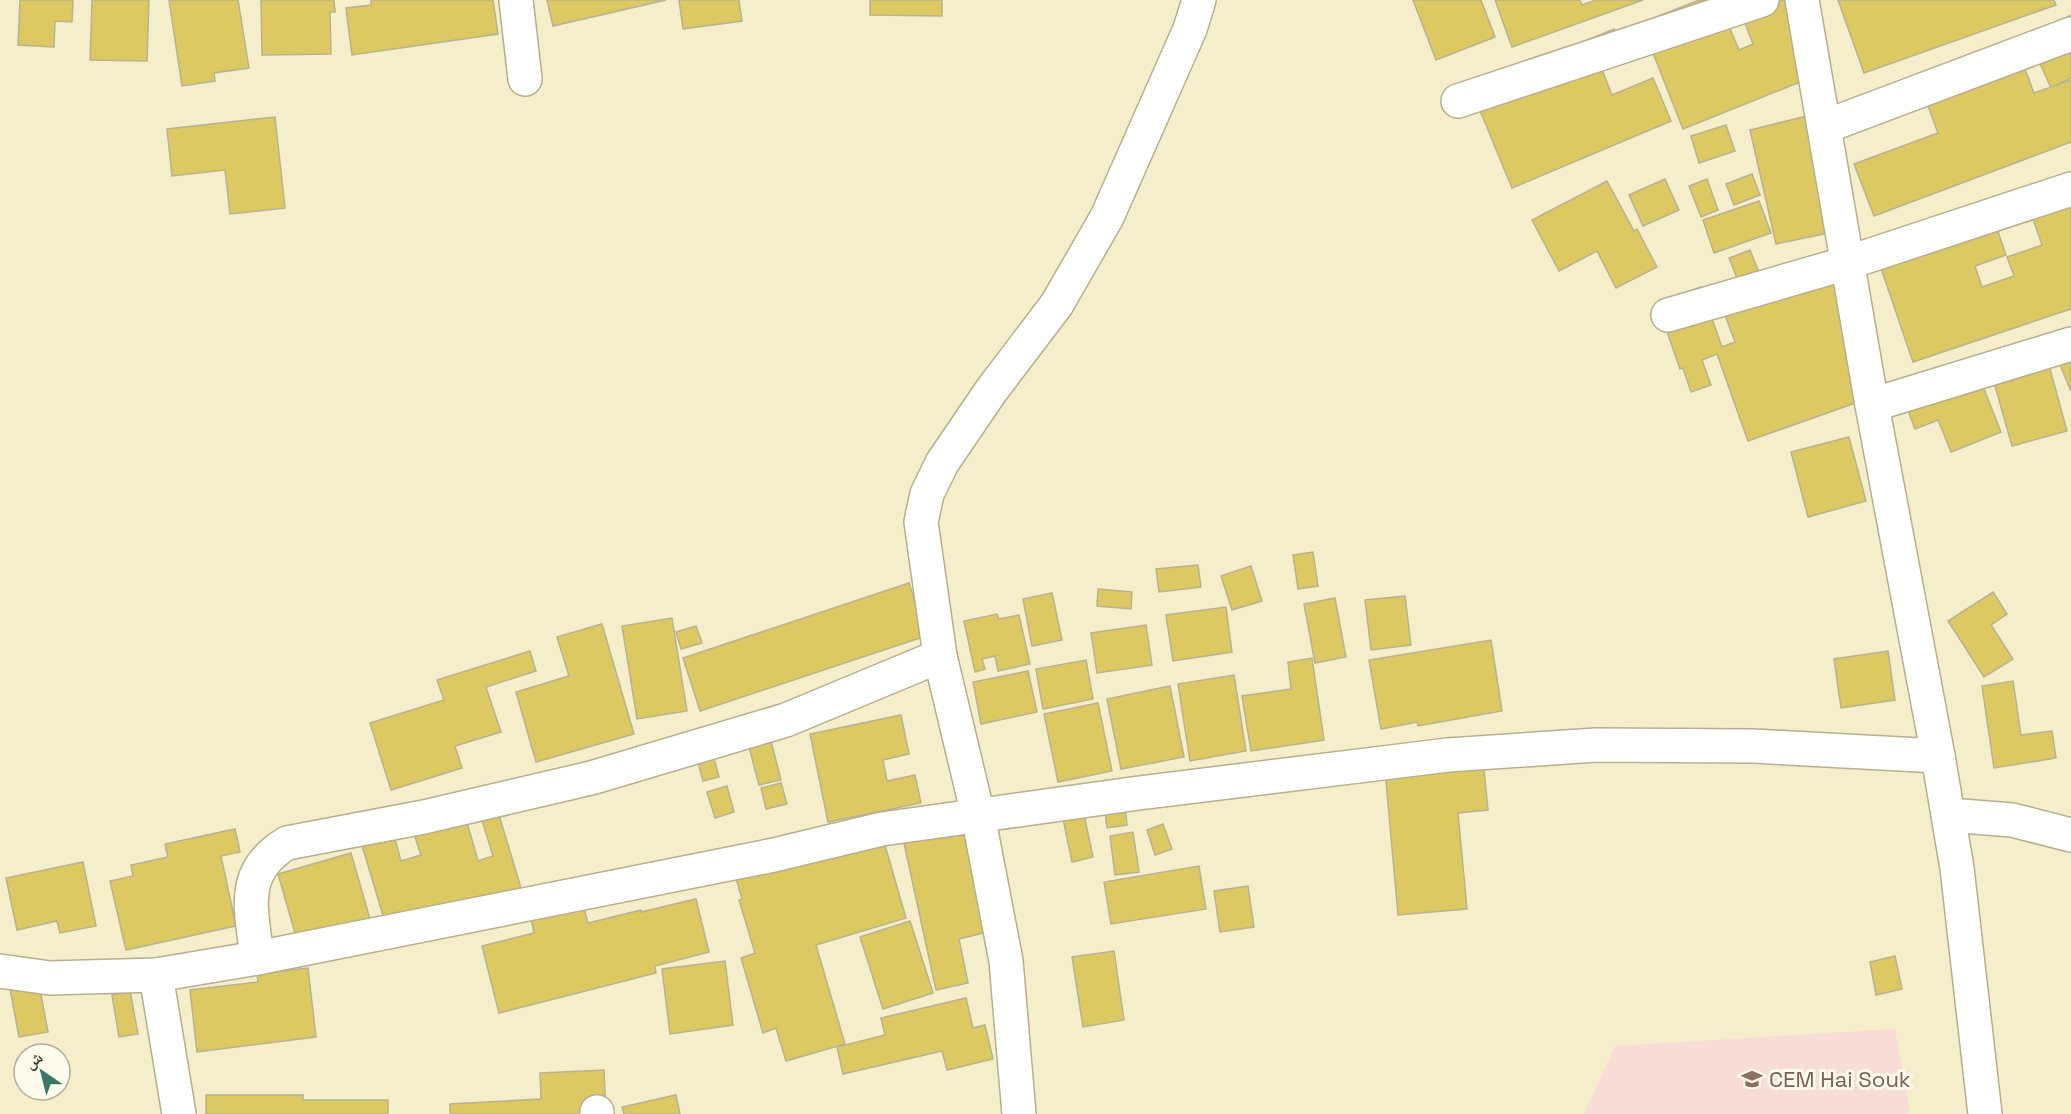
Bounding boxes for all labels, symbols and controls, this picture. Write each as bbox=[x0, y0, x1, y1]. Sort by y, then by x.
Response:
north arrow bbox=[12, 1042, 72, 1102]
text: ش bbox=[21, 1047, 47, 1074]
place label: CEM Hai Souk bbox=[1769, 1065, 1911, 1093]
school or university icon: CEM Hai Souk bbox=[1740, 1067, 1764, 1091]

